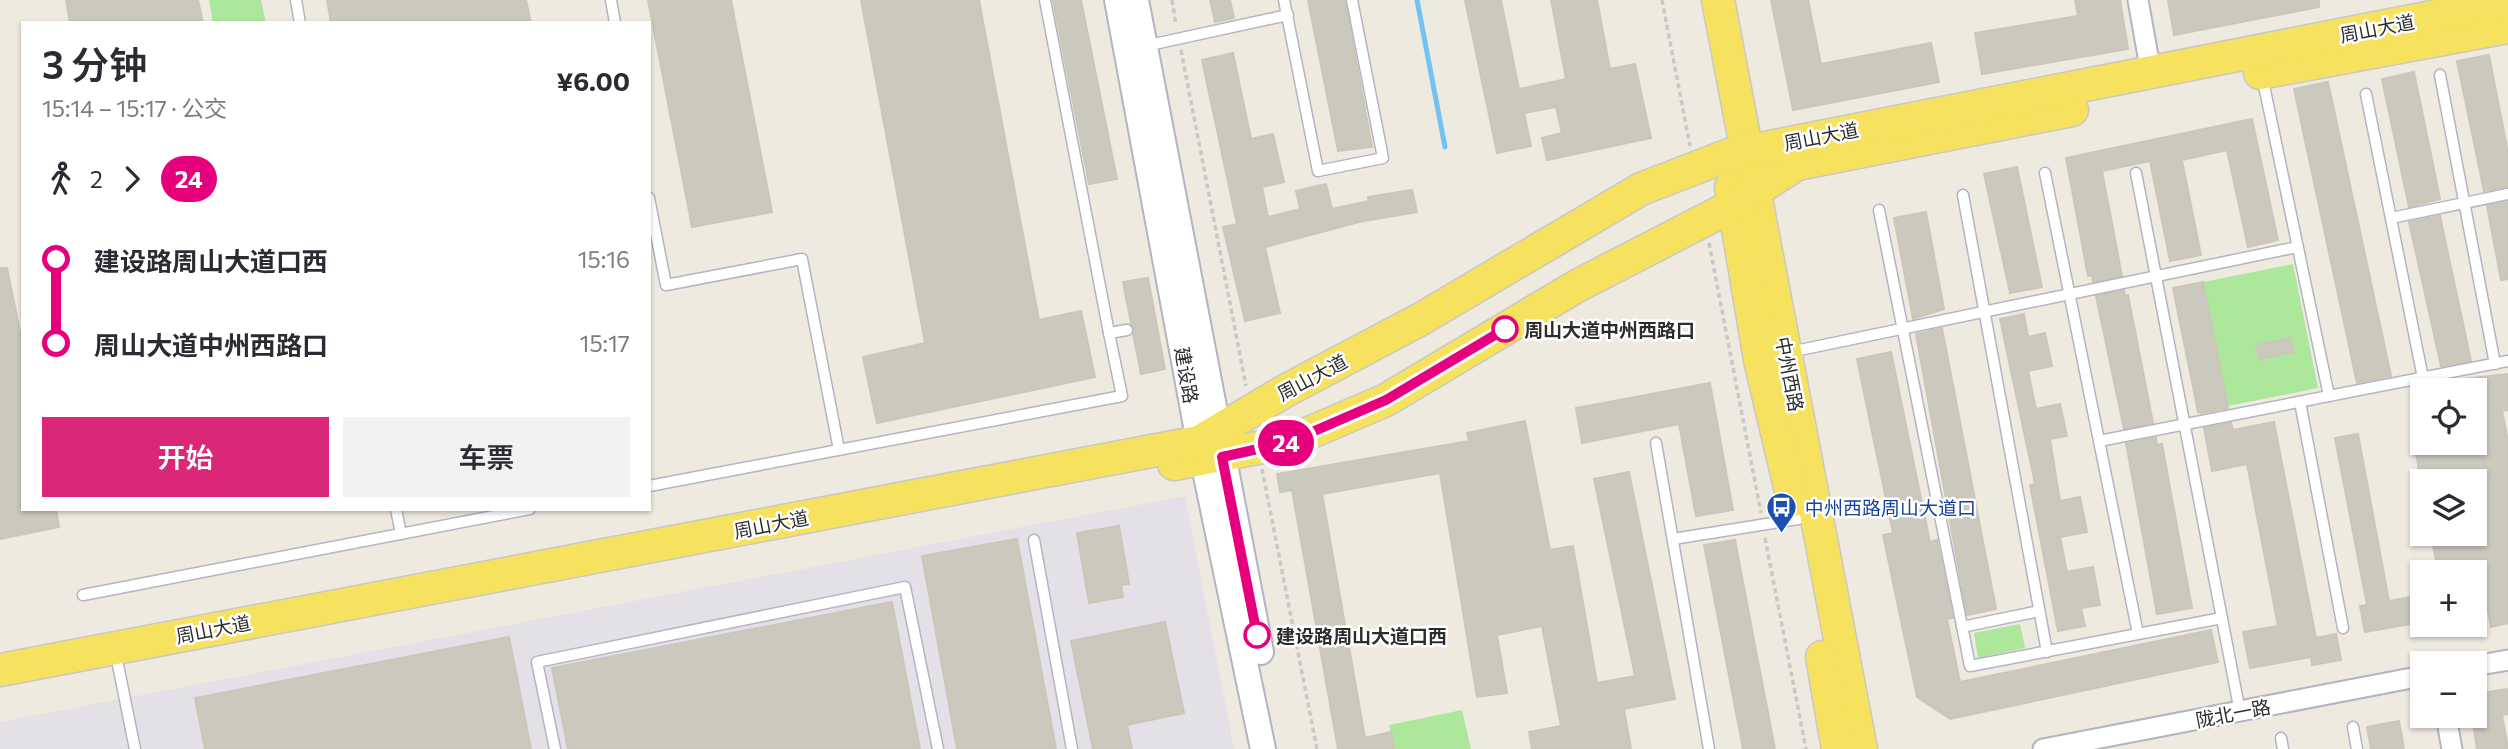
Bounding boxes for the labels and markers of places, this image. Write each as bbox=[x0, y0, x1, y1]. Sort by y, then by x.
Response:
marker: 周山大道中州西路口 bbox=[1492, 316, 1518, 342]
place label: 周山大道中州西路口 bbox=[1524, 318, 1695, 341]
bus stop icon: 中州西路周山大道口 bbox=[1765, 490, 1799, 534]
place label: 中州西路周山大道口 bbox=[1805, 496, 1976, 519]
marker: 建设路周山大道口西 bbox=[1244, 622, 1270, 648]
place label: 建设路周山大道口西 bbox=[1276, 624, 1447, 647]

